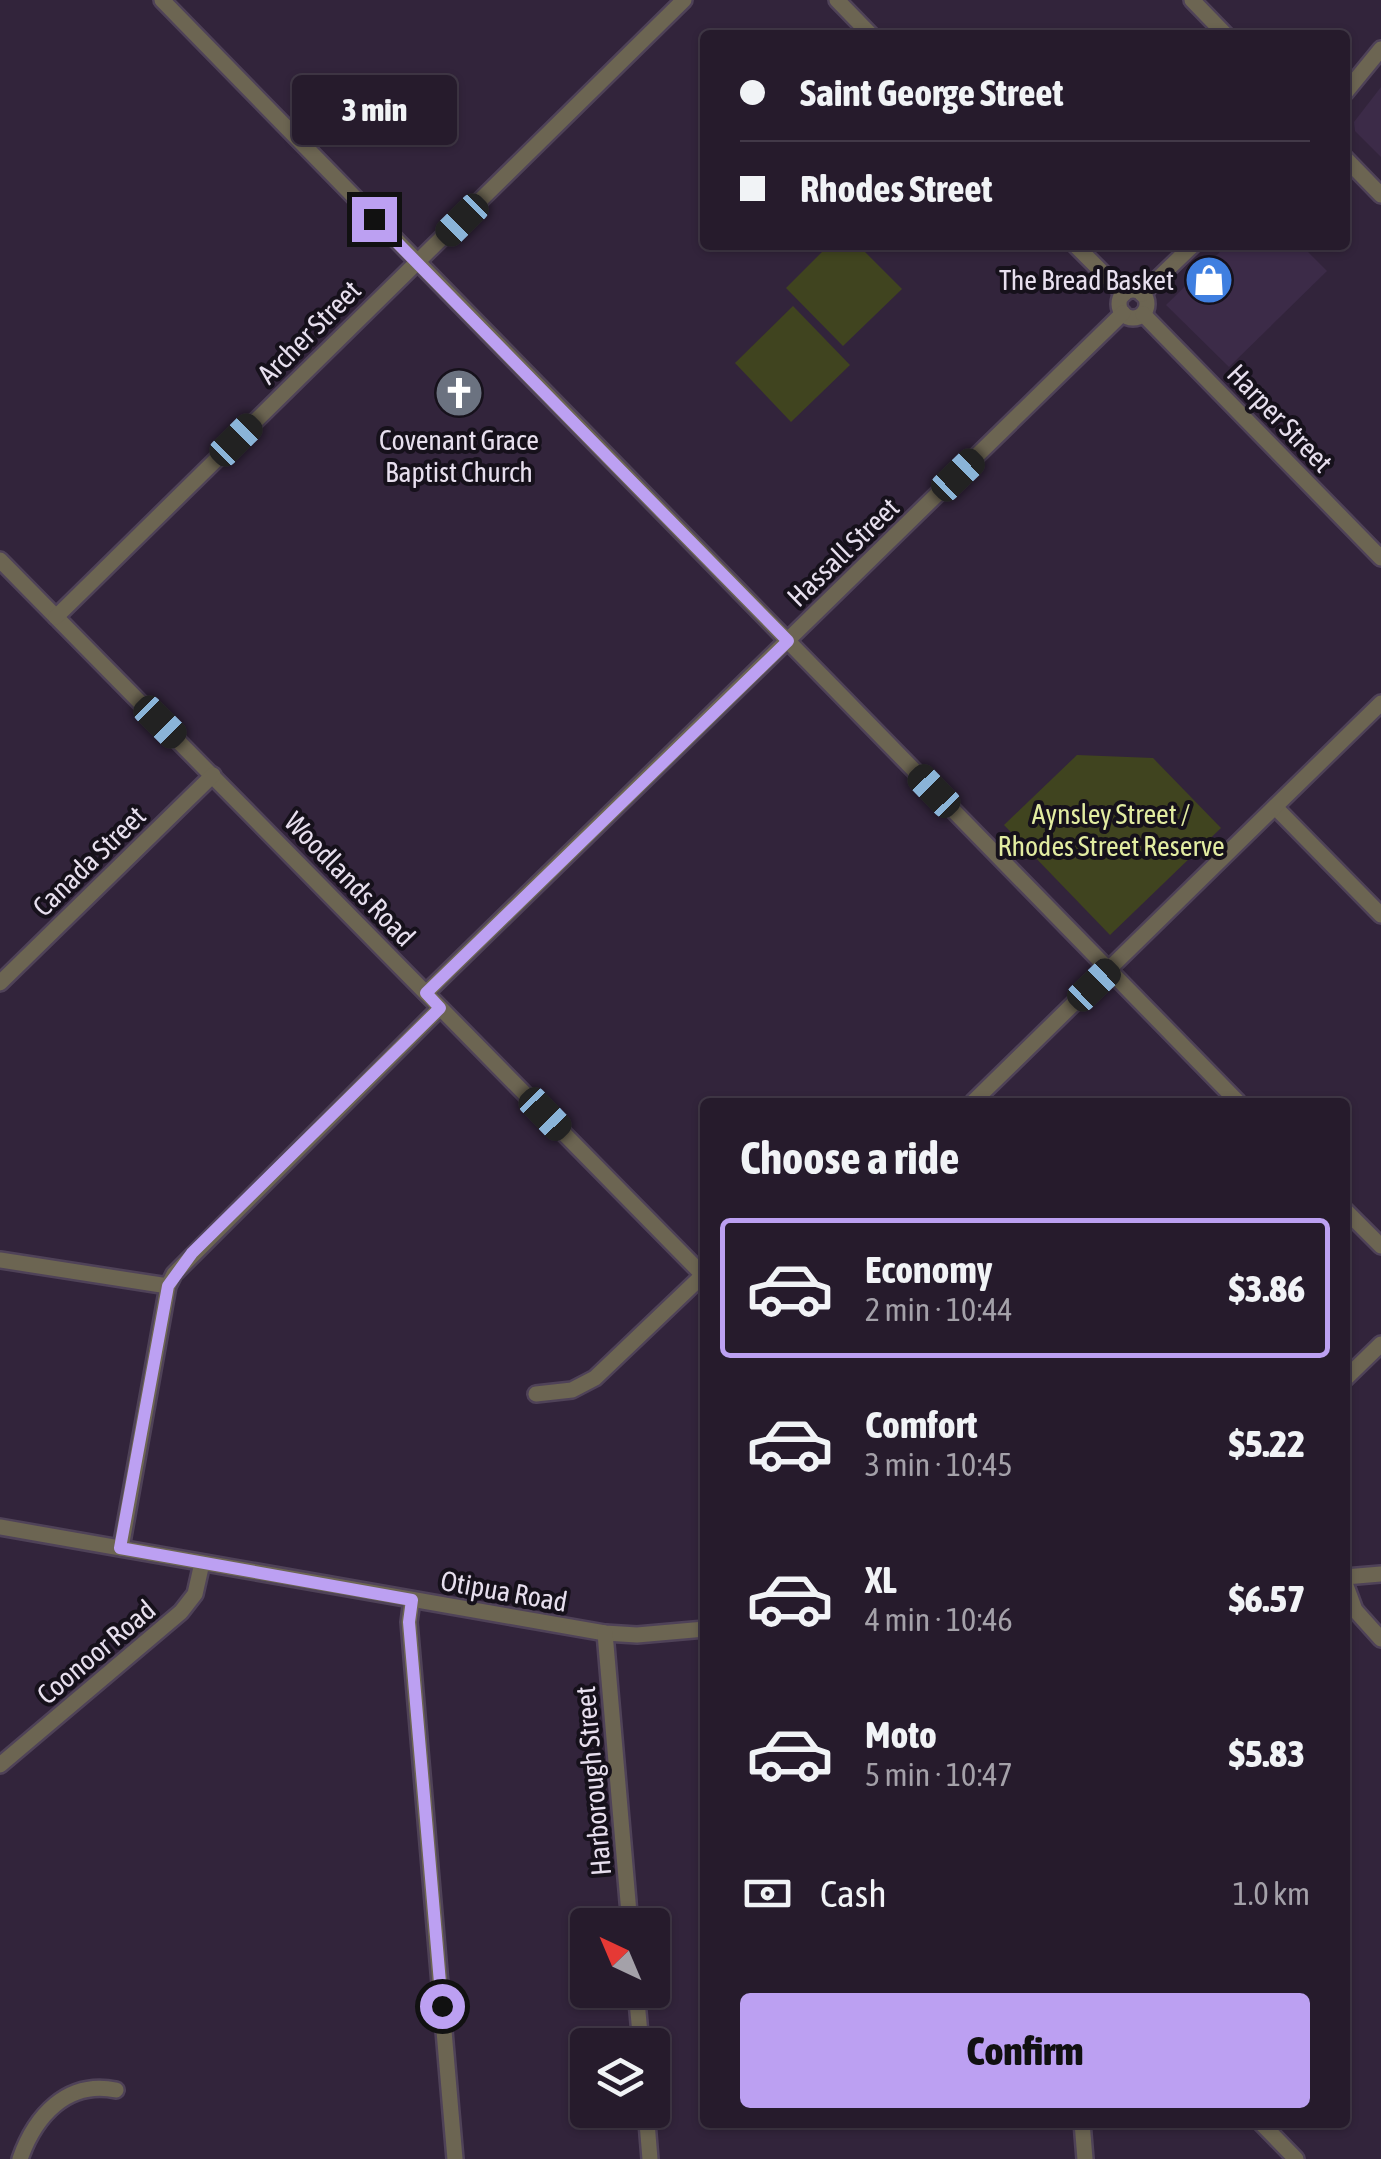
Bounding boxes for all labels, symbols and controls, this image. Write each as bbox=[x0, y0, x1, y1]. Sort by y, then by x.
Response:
text: Saint George Street bbox=[800, 71, 1064, 114]
callout: 3 min bbox=[292, 74, 456, 144]
text: 3 min bbox=[342, 91, 407, 128]
text: Rhodes Street bbox=[800, 167, 993, 210]
car bbox=[430, 188, 494, 252]
route end bbox=[352, 197, 397, 242]
shop icon: The Bread Basket bbox=[1183, 254, 1235, 306]
place label: The Bread Basket bbox=[999, 264, 1174, 296]
street label: Archer Street bbox=[251, 274, 367, 390]
street label: Harper Street bbox=[1221, 358, 1339, 478]
church icon: Covenant Grace Baptist Church bbox=[433, 367, 485, 419]
car bbox=[204, 408, 268, 472]
place label: Covenant Grace Baptist Church bbox=[379, 424, 539, 488]
car bbox=[926, 443, 990, 507]
street label: Hassall Street bbox=[781, 491, 905, 613]
car bbox=[128, 690, 192, 754]
car bbox=[902, 759, 966, 823]
park label: Aynsley Street / Rhodes Street Reserve bbox=[997, 798, 1225, 862]
street label: Canada Street bbox=[26, 800, 152, 922]
street label: Woodlands Road bbox=[278, 805, 422, 953]
car bbox=[1062, 953, 1126, 1017]
car bbox=[513, 1082, 577, 1146]
text: Choose a ride bbox=[740, 1132, 959, 1184]
icon: car bbox=[745, 1243, 835, 1333]
text: Economy bbox=[865, 1248, 992, 1291]
text: $3.86 bbox=[1229, 1267, 1305, 1310]
text: 2 min · 10:44 bbox=[865, 1291, 1012, 1328]
icon: car bbox=[745, 1398, 835, 1488]
text: Comfort bbox=[865, 1403, 977, 1446]
text: $5.22 bbox=[1229, 1422, 1305, 1465]
text: 3 min · 10:45 bbox=[865, 1446, 1012, 1483]
icon: car bbox=[745, 1553, 835, 1643]
text: XL bbox=[865, 1558, 897, 1601]
street label: Otipua Road bbox=[438, 1564, 570, 1618]
text: $6.57 bbox=[1229, 1577, 1305, 1620]
street label: Coonoor Road bbox=[30, 1593, 162, 1711]
text: 4 min · 10:46 bbox=[865, 1601, 1012, 1638]
street label: Harborough Street bbox=[569, 1685, 617, 1877]
icon: car bbox=[745, 1708, 835, 1798]
text: Moto bbox=[865, 1713, 937, 1756]
text: $5.83 bbox=[1229, 1732, 1305, 1775]
text: 5 min · 10:47 bbox=[865, 1756, 1012, 1793]
icon: cash bbox=[740, 1866, 795, 1921]
text: Cash bbox=[820, 1872, 887, 1915]
text: 1.0 km bbox=[1233, 1875, 1310, 1912]
north arrow bbox=[570, 1908, 670, 2008]
map controls bbox=[570, 1908, 670, 2128]
route start bbox=[420, 1984, 465, 2029]
button: Confirm bbox=[740, 1993, 1310, 2108]
button: layers bbox=[570, 2028, 670, 2128]

